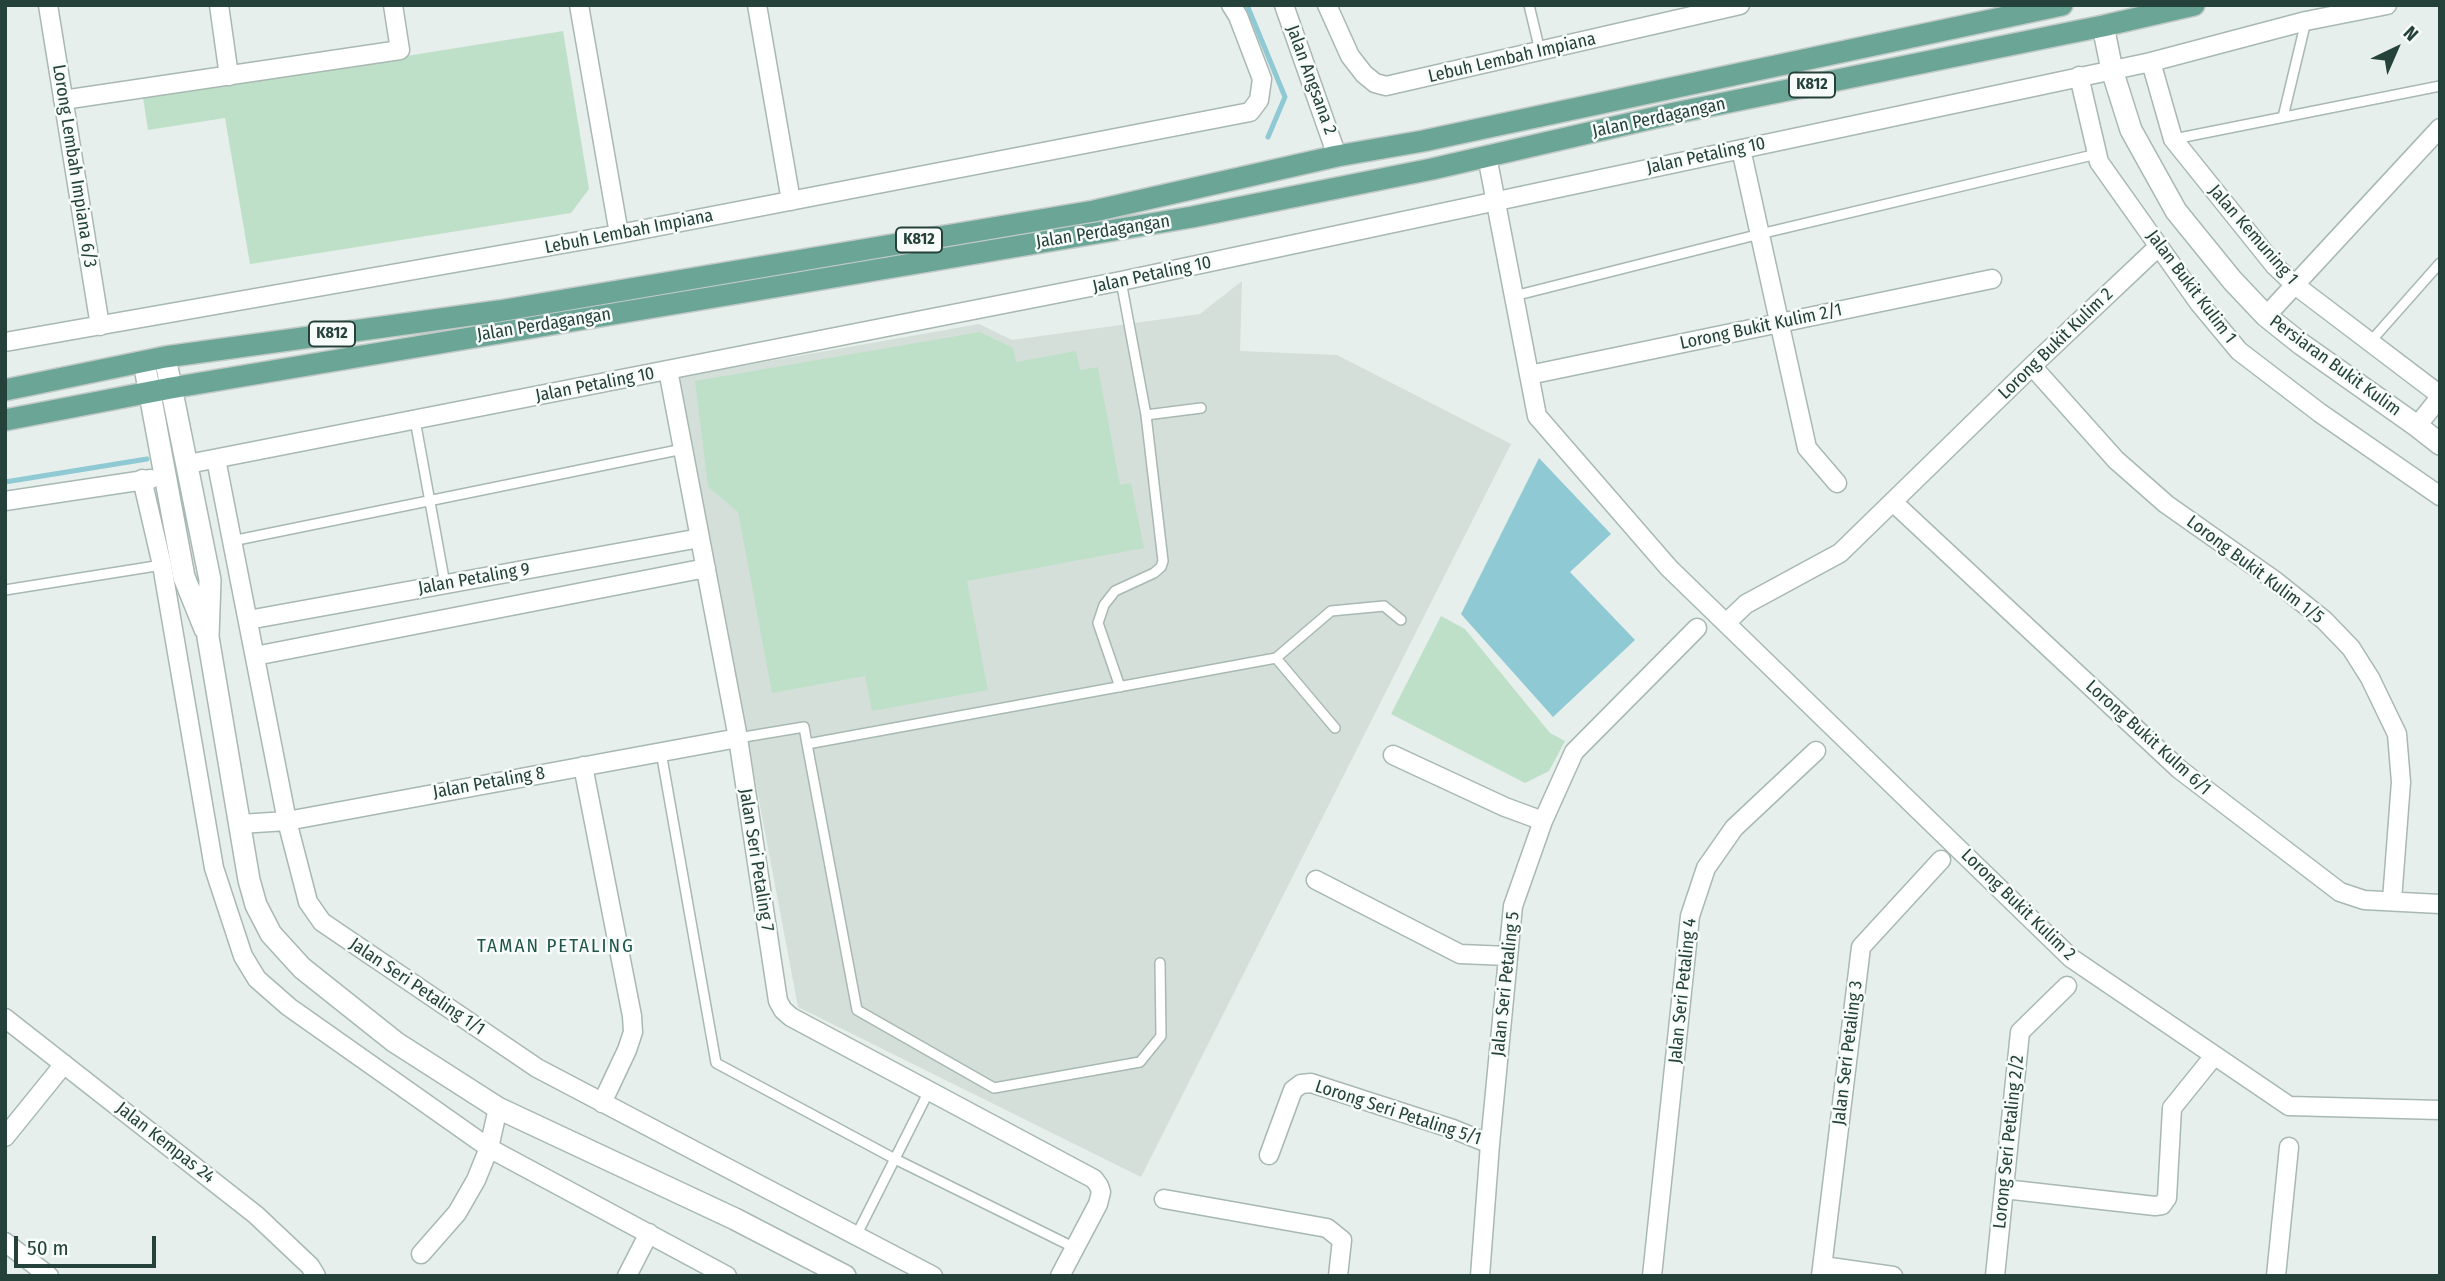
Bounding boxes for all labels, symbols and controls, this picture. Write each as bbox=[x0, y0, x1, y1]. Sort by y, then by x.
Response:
north arrow bbox=[2361, 14, 2431, 84]
text: N bbox=[2399, 21, 2423, 46]
street label: Jalan Angsana 2 bbox=[1281, 22, 1341, 138]
street label: Lebuh Lembah Impiana bbox=[1426, 28, 1598, 88]
street label: Lorong Lembah Impiana 6/3 bbox=[47, 63, 101, 269]
road number: K812 bbox=[1789, 72, 1835, 97]
street label: Jalan Perdagangan bbox=[1591, 93, 1727, 143]
street label: Jalan Petaling 10 bbox=[1645, 133, 1767, 179]
street label: Jalan Kemuning 1 bbox=[2204, 181, 2302, 289]
street label: Lebuh Lembah Impiana bbox=[543, 205, 715, 259]
street label: Jalan Perdagangan bbox=[1034, 211, 1172, 253]
street label: Jalan Bukit Kulim 1 bbox=[2141, 226, 2241, 348]
road number: K812 bbox=[896, 228, 942, 252]
street label: Jalan Petaling 10 bbox=[1091, 252, 1213, 298]
street label: Lorong Bukit Kulim 2 bbox=[1994, 284, 2118, 404]
street label: Lorong Bukit Kulim 2/1 bbox=[1678, 299, 1844, 355]
street label: Jalan Perdagangan bbox=[475, 304, 613, 346]
street label: Persiaran Bukit Kulim bbox=[2265, 311, 2405, 421]
road number: K812 bbox=[309, 322, 355, 346]
street label: Jalan Petaling 10 bbox=[534, 363, 656, 407]
street label: Lorong Bukit Kulim 1/5 bbox=[2182, 511, 2328, 629]
street label: Jalan Petaling 9 bbox=[416, 559, 532, 599]
street label: Lorong Bukit Kulm 6/1 bbox=[2081, 676, 2215, 800]
street label: Jalan Petaling 8 bbox=[431, 763, 547, 803]
street label: Jalan Seri Petaling 7 bbox=[734, 787, 778, 933]
street label: Lorong Bukit Kulim 2 bbox=[1956, 845, 2080, 965]
street label: Jalan Seri Petaling 5 bbox=[1488, 911, 1524, 1057]
street label: Jalan Seri Petaling 4 bbox=[1665, 917, 1701, 1065]
street label: Jalan Seri Petaling 1/1 bbox=[345, 934, 489, 1040]
district label: TAMAN PETALING bbox=[479, 936, 633, 958]
street label: Jalan Seri Petaling 3 bbox=[1828, 980, 1868, 1126]
street label: Lorong Seri Petaling 2/2 bbox=[1989, 1054, 2029, 1230]
street label: Lorong Seri Petaling 5/1 bbox=[1312, 1076, 1484, 1150]
street label: Jalan Kempas 24 bbox=[111, 1098, 219, 1188]
scale bar bbox=[18, 1222, 159, 1266]
text: 50 m bbox=[27, 1235, 69, 1261]

